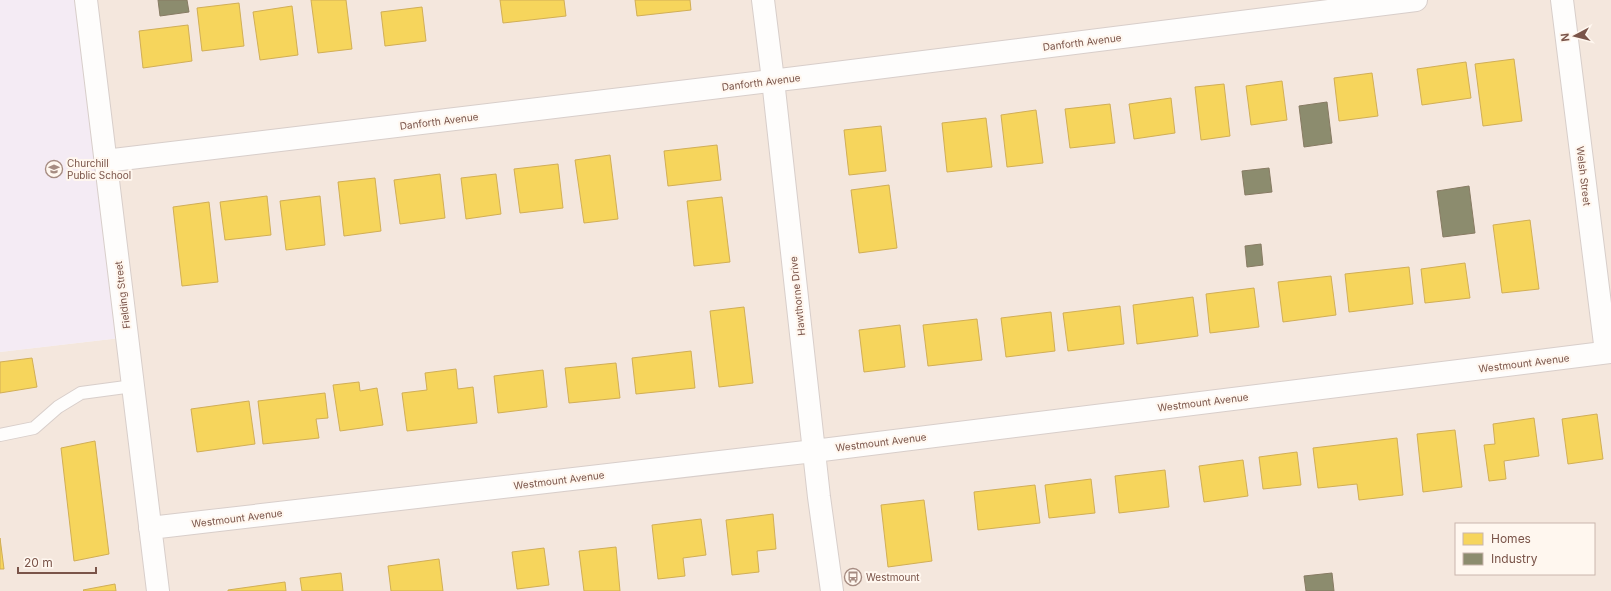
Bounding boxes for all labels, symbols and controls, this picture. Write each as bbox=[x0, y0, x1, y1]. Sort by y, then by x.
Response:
north arrow bbox=[1555, 16, 1595, 56]
street label: Danforth Avenue bbox=[1042, 31, 1122, 53]
text: N bbox=[1558, 32, 1573, 42]
street label: Danforth Avenue bbox=[721, 71, 801, 93]
street label: Danforth Avenue bbox=[399, 110, 479, 132]
street label: Welsh Street bbox=[1574, 146, 1594, 207]
place label: Churchill Public School bbox=[67, 157, 131, 181]
school or university icon: Churchill Public School bbox=[44, 159, 64, 179]
street label: Hawthorne Drive bbox=[787, 256, 807, 336]
street label: Fielding Street bbox=[112, 260, 132, 330]
street label: Westmount Avenue bbox=[1478, 351, 1570, 375]
street label: Westmount Avenue bbox=[1157, 390, 1249, 414]
street label: Westmount Avenue bbox=[835, 430, 927, 454]
street label: Westmount Avenue bbox=[513, 468, 605, 492]
street label: Westmount Avenue bbox=[191, 506, 283, 530]
legend bbox=[1455, 523, 1595, 575]
text: Homes bbox=[1491, 531, 1531, 546]
scale bar bbox=[18, 549, 96, 575]
text: Industry bbox=[1491, 551, 1538, 566]
text: 20 m bbox=[24, 555, 53, 570]
bus stop icon: Westmount bbox=[843, 567, 863, 587]
place label: Westmount bbox=[866, 571, 920, 583]

